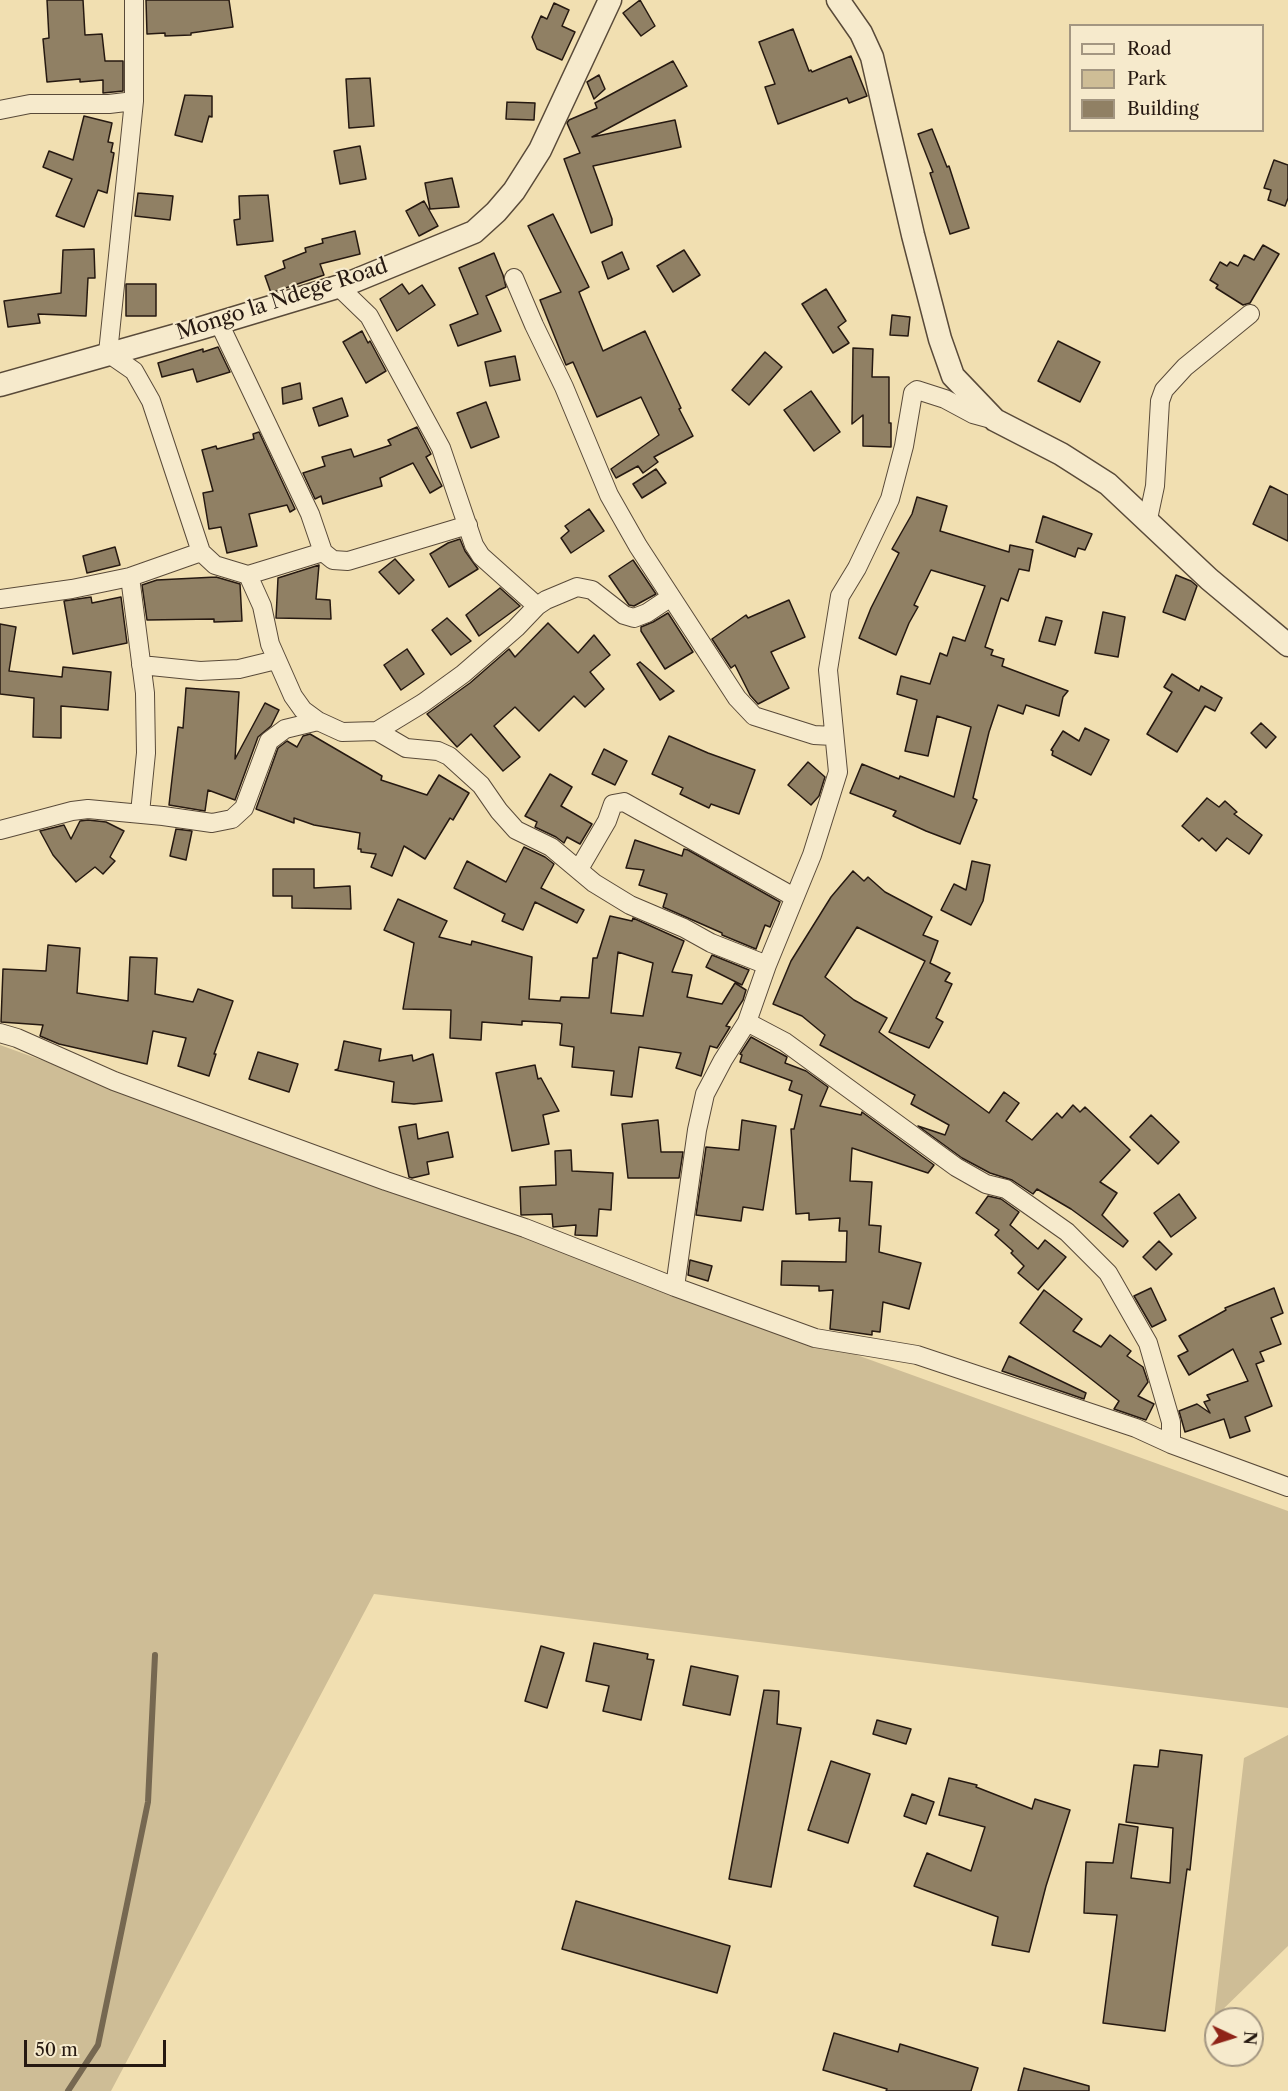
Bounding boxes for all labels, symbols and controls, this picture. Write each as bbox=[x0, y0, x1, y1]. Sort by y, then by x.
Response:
legend bbox=[1069, 24, 1264, 132]
text: Road bbox=[1127, 38, 1172, 60]
text: Park bbox=[1127, 68, 1166, 90]
text: Building bbox=[1127, 98, 1199, 120]
street label: Mongo la Ndege Road bbox=[173, 254, 391, 346]
north arrow bbox=[1204, 2007, 1264, 2067]
scale bar bbox=[27, 2028, 170, 2066]
text: N bbox=[1240, 2030, 1260, 2046]
text: 50 m bbox=[35, 2039, 78, 2061]

